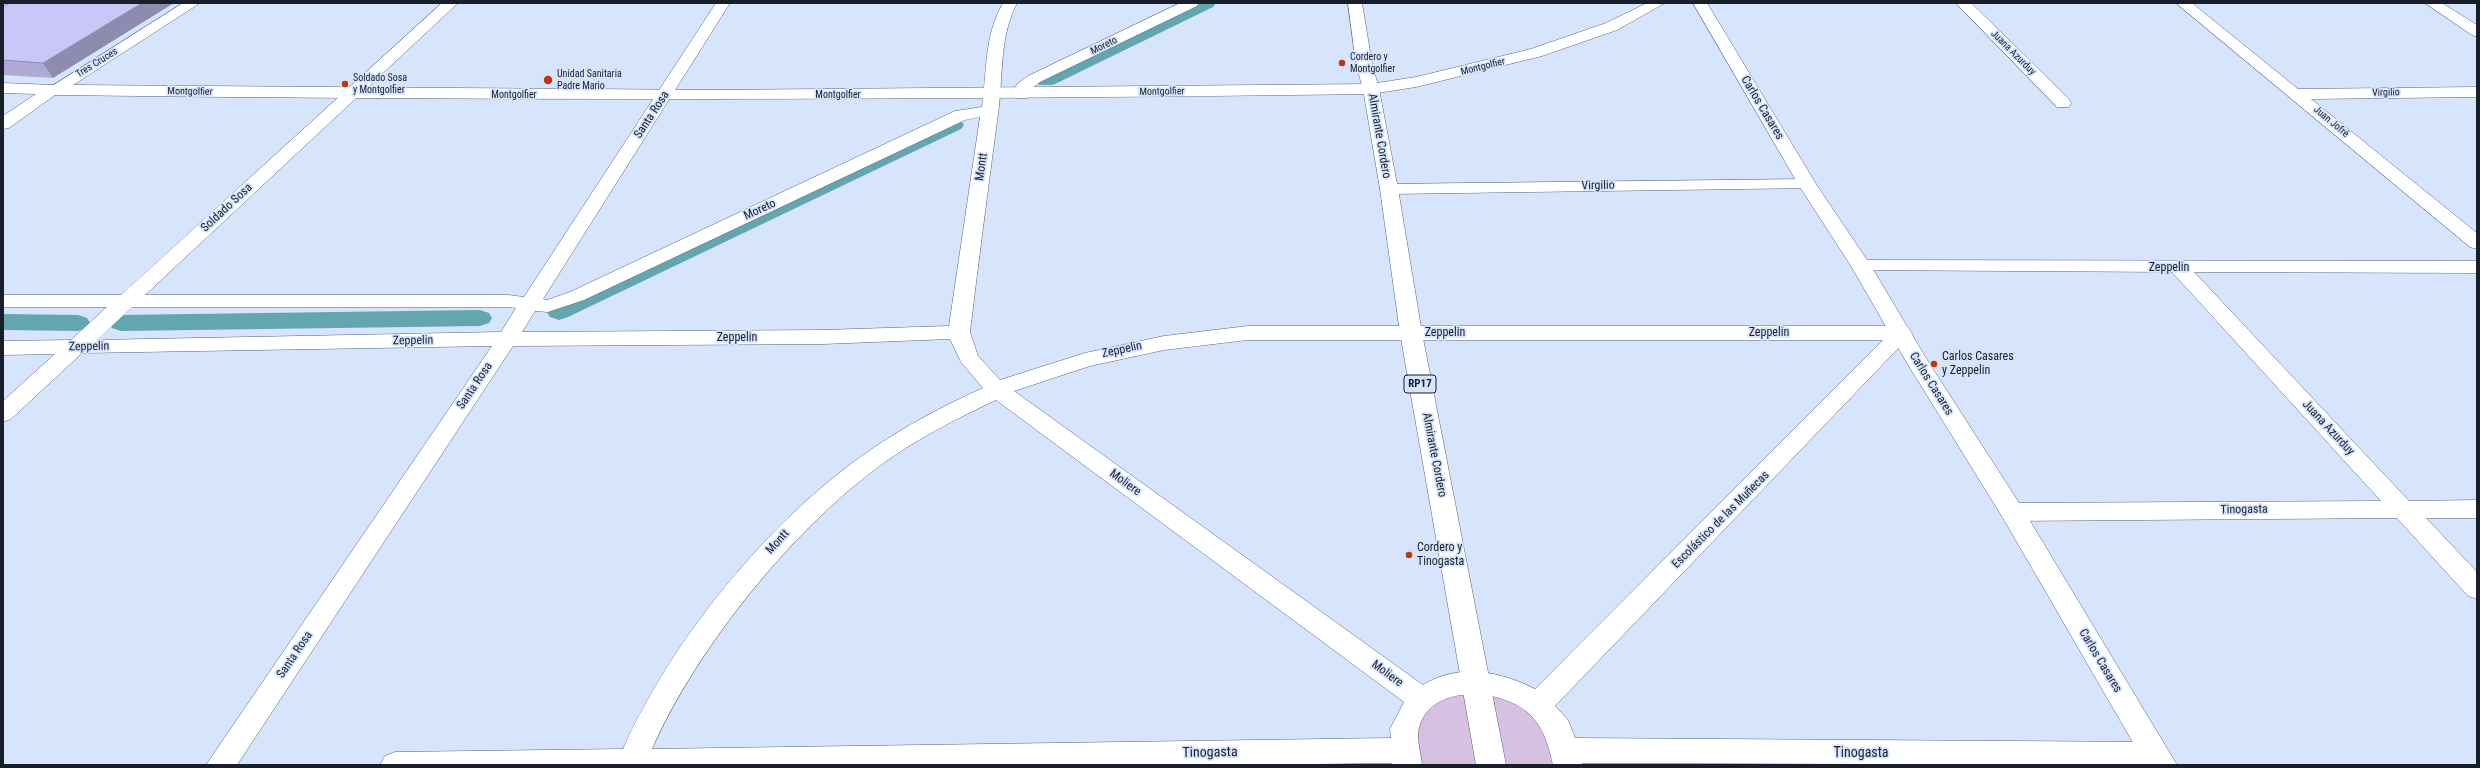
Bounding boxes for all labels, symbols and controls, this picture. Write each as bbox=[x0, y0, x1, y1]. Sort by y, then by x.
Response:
street label: Juana Azurduy bbox=[1988, 28, 2038, 78]
street label: Moreto bbox=[1089, 34, 1119, 58]
street label: Tres Cruces bbox=[74, 46, 120, 80]
place label: Cordero y Montgolfier bbox=[1350, 51, 1395, 74]
street label: Montgolfier bbox=[1460, 56, 1506, 78]
marker: Cordero y Montgolfier bbox=[1337, 58, 1347, 68]
place label: Unidad Sanitaria Padre Mario bbox=[557, 68, 622, 92]
place label: Soldado Sosa y Montgolfier bbox=[353, 72, 407, 96]
marker: Unidad Sanitaria Padre Mario bbox=[542, 74, 554, 86]
street label: Carlos Casares bbox=[1737, 74, 1787, 142]
marker: Soldado Sosa y Montgolfier bbox=[340, 79, 350, 89]
street label: Montgolfier bbox=[167, 86, 213, 98]
street label: Montgolfier bbox=[1139, 86, 1185, 98]
street label: Virgilio bbox=[2372, 87, 2400, 99]
street label: Montgolfier bbox=[491, 89, 537, 101]
street label: Santa Rosa bbox=[631, 89, 673, 141]
street label: Montgolfier bbox=[815, 89, 861, 101]
street label: Almirante Cordero bbox=[1364, 92, 1394, 180]
street label: Juan Jofré bbox=[2311, 104, 2351, 140]
street label: Montt bbox=[973, 152, 991, 182]
street label: Virgilio bbox=[1581, 179, 1615, 193]
street label: Soldado Sosa bbox=[198, 181, 256, 235]
street label: Moreto bbox=[742, 196, 778, 224]
street label: Zeppelin bbox=[2149, 261, 2189, 275]
street label: Zeppelin bbox=[1425, 326, 1465, 340]
street label: Zeppelin bbox=[1749, 326, 1789, 340]
street label: Zeppelin bbox=[717, 331, 757, 345]
street label: Zeppelin bbox=[393, 333, 433, 349]
street label: Zeppelin bbox=[69, 339, 109, 355]
street label: Zeppelin bbox=[1101, 339, 1143, 361]
street label: Carlos Casares bbox=[1906, 350, 1956, 418]
place label: Carlos Casares y Zeppelin bbox=[1942, 350, 2014, 378]
marker: Carlos Casares y Zeppelin bbox=[1929, 359, 1939, 369]
street label: Santa Rosa bbox=[454, 360, 496, 412]
road number: RP17 bbox=[1404, 375, 1436, 393]
street label: Juana Azurduy bbox=[2299, 397, 2357, 459]
street label: Almirante Cordero bbox=[1419, 411, 1449, 499]
street label: Moliere bbox=[1106, 467, 1144, 499]
street label: Escolástico de las Muñecas bbox=[1669, 468, 1773, 572]
street label: Tinogasta bbox=[2220, 502, 2268, 518]
street label: Montt bbox=[763, 527, 793, 557]
place label: Cordero y Tinogasta bbox=[1417, 541, 1464, 569]
marker: Cordero y Tinogasta bbox=[1404, 550, 1414, 560]
street label: Carlos Casares bbox=[2075, 627, 2125, 695]
street label: Santa Rosa bbox=[274, 629, 316, 681]
street label: Moliere bbox=[1368, 658, 1406, 690]
street label: Tinogasta bbox=[1182, 744, 1238, 762]
street label: Tinogasta bbox=[1833, 745, 1889, 761]

